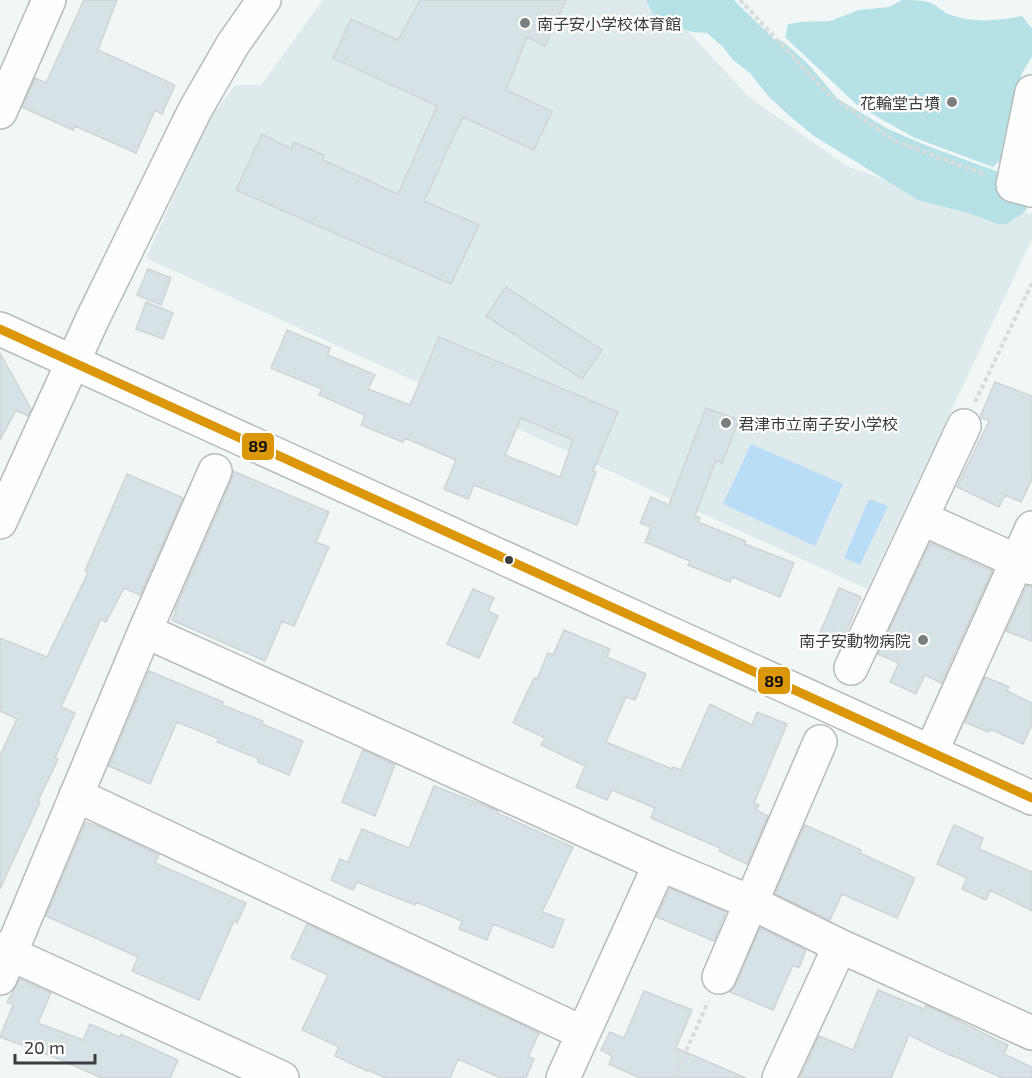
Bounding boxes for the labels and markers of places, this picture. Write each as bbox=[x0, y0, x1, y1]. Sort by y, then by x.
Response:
place label: 南子安小学校体育館 bbox=[537, 14, 681, 33]
marker: 南子安小学校体育館 bbox=[518, 16, 532, 30]
place label: 花輪堂古墳 bbox=[860, 93, 940, 112]
marker: 花輪堂古墳 bbox=[945, 95, 959, 109]
place label: 君津市立南子安小学校 bbox=[738, 414, 898, 433]
marker: 君津市立南子安小学校 bbox=[719, 416, 733, 430]
unlabelled marker bbox=[503, 554, 515, 566]
place label: 南子安動物病院 bbox=[799, 631, 911, 650]
marker: 南子安動物病院 bbox=[916, 633, 930, 647]

